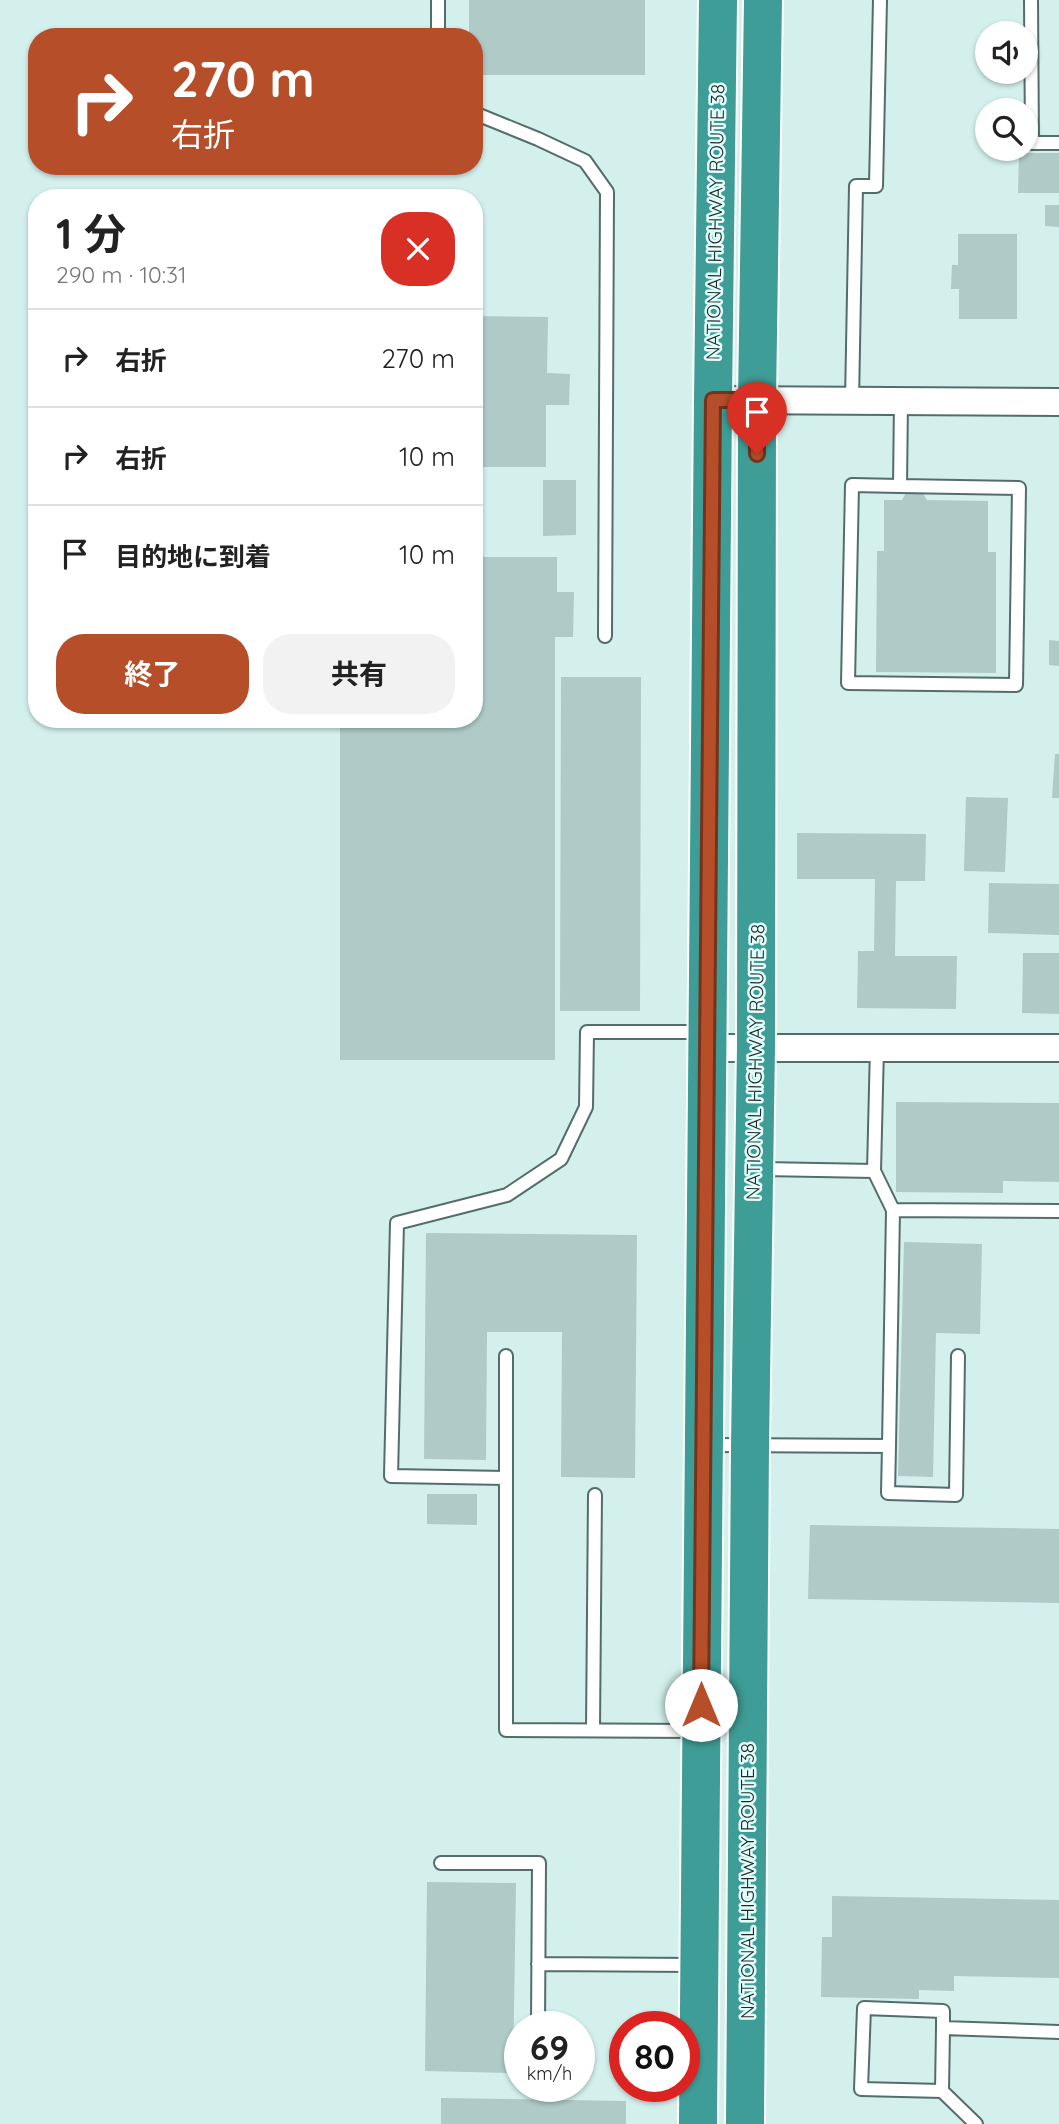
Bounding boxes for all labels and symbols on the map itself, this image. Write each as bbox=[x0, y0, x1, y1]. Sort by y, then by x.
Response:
street label: NATIONAL HIGHWAY ROUTE 38 bbox=[701, 84, 729, 360]
pin bbox=[727, 382, 787, 454]
street label: NATIONAL HIGHWAY ROUTE 38 bbox=[741, 924, 769, 1200]
position arrow bbox=[664, 1668, 738, 1742]
street label: NATIONAL HIGHWAY ROUTE 38 bbox=[735, 1743, 759, 2019]
speed limit sign: 80 bbox=[609, 2011, 700, 2102]

